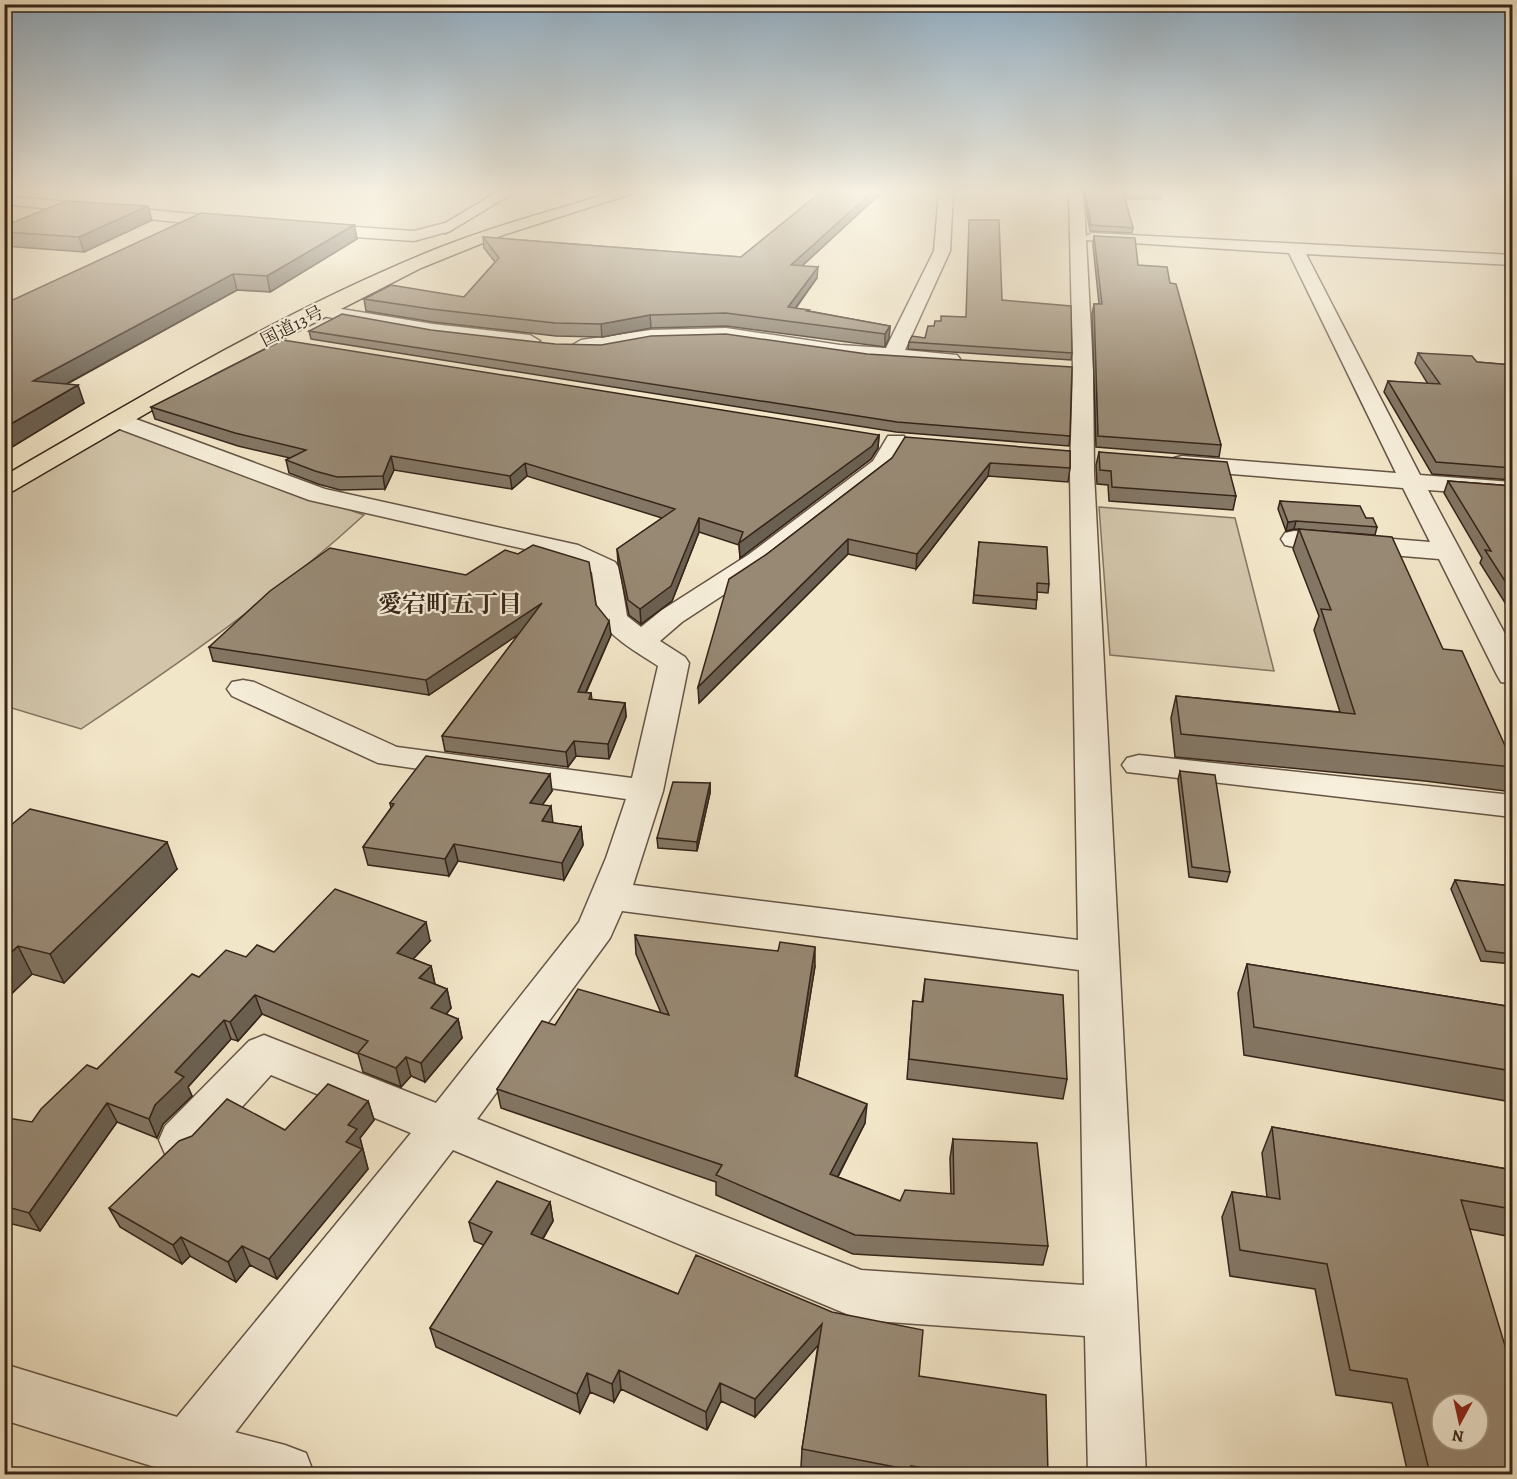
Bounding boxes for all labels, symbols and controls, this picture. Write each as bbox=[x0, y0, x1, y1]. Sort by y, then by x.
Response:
street label: 国道13号 bbox=[256, 300, 328, 352]
district label: 愛宕町五丁目 bbox=[378, 588, 522, 620]
north arrow bbox=[1430, 1392, 1490, 1452]
text: N bbox=[1450, 1424, 1465, 1448]

